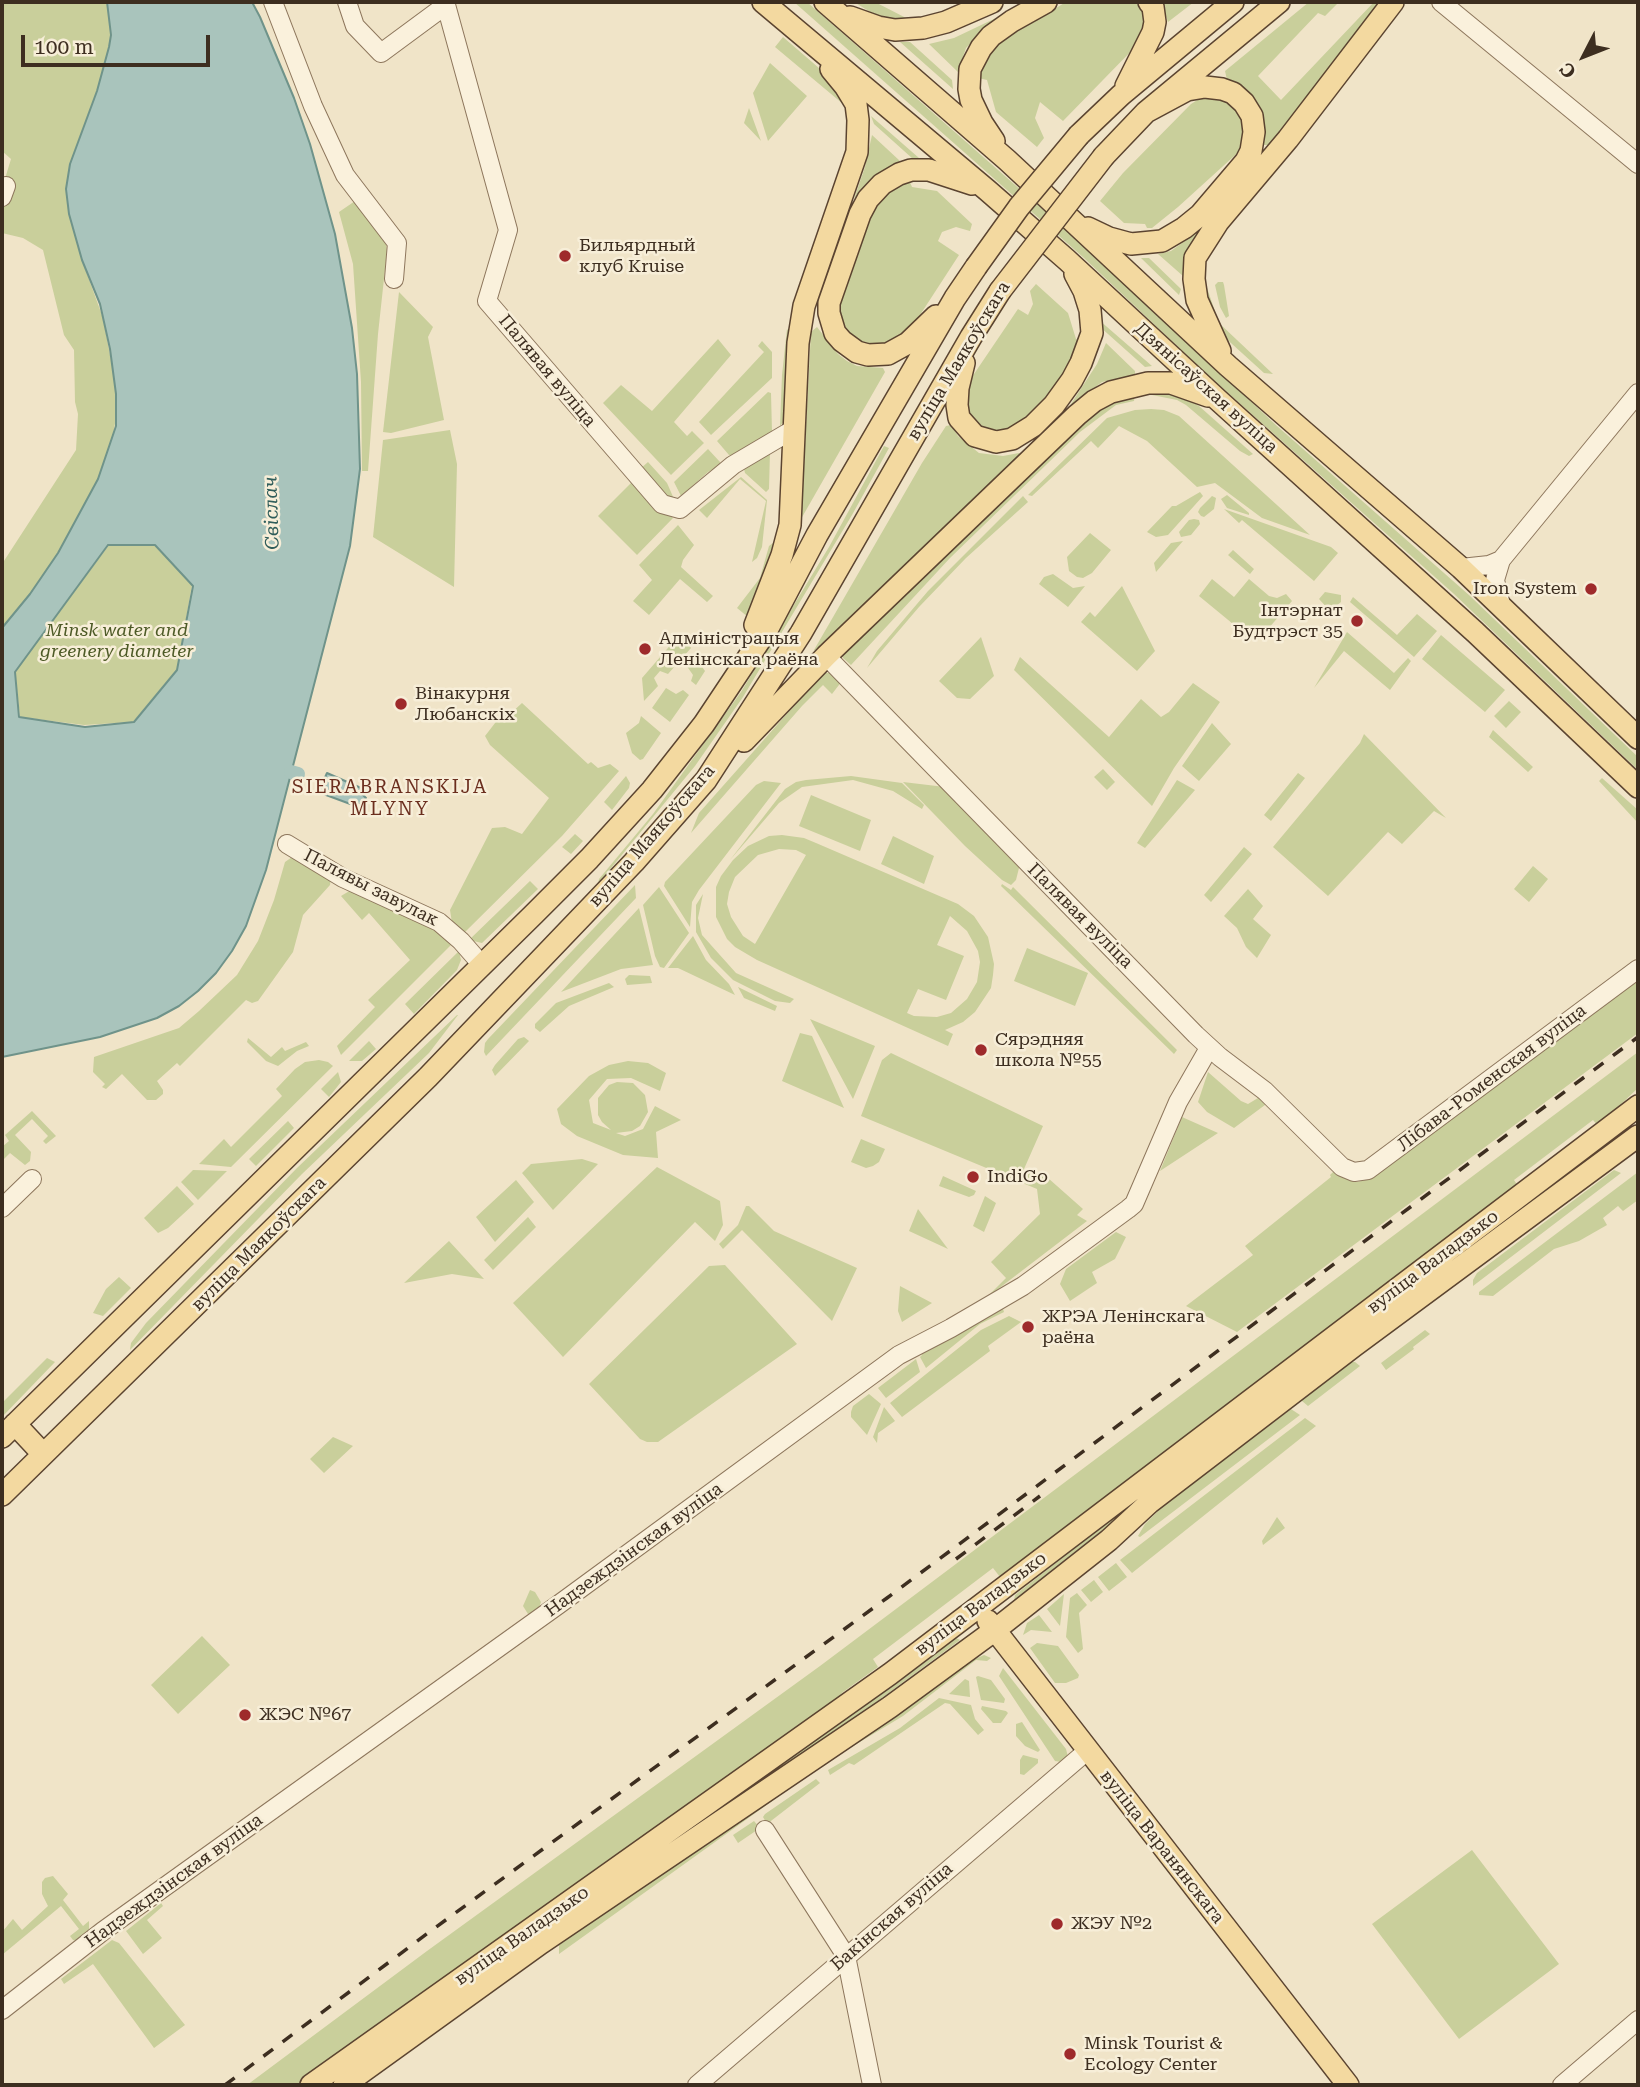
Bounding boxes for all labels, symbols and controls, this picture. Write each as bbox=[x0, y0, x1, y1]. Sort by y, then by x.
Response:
scale bar bbox=[24, 21, 214, 65]
north arrow bbox=[1549, 21, 1619, 91]
text: 100 m bbox=[34, 35, 94, 59]
text: С bbox=[1555, 58, 1581, 83]
place label: Бильярдный клуб Kruise bbox=[579, 235, 696, 278]
marker: Бильярдный клуб Kruise bbox=[557, 248, 573, 264]
street label: вуліца Маякоўскага bbox=[903, 278, 1015, 444]
street label: Палявая вуліца bbox=[494, 310, 600, 432]
street label: Дзянісаўская вуліца bbox=[1130, 318, 1282, 458]
water label: Свіслач bbox=[259, 476, 285, 550]
place label: Iron System bbox=[1473, 578, 1577, 600]
marker: Iron System bbox=[1583, 581, 1599, 597]
place label: Інтэрнат Будтрэст 35 bbox=[1232, 600, 1343, 642]
marker: Інтэрнат Будтрэст 35 bbox=[1349, 613, 1365, 629]
park label: Minsk water and greenery diameter bbox=[40, 620, 194, 662]
place label: Адміністрацыя Ленінскага раёна bbox=[659, 628, 818, 670]
marker: Адміністрацыя Ленінскага раёна bbox=[637, 641, 653, 657]
place label: Вінакурня Любанскіх bbox=[415, 683, 515, 726]
marker: Вінакурня Любанскіх bbox=[393, 696, 409, 712]
street label: вуліца Маякоўскага bbox=[584, 760, 720, 912]
district label: SIERABRANSKIJA MLYNY bbox=[293, 776, 487, 820]
street label: Палявы завулак bbox=[300, 845, 442, 931]
street label: Палявая вуліца bbox=[1023, 859, 1137, 973]
street label: Лібава-Роменская вуліца bbox=[1393, 1000, 1591, 1156]
place label: Сярэдняя школа №55 bbox=[995, 1029, 1102, 1072]
marker: Сярэдняя школа №55 bbox=[973, 1042, 989, 1058]
place label: IndiGo bbox=[987, 1166, 1048, 1188]
marker: IndiGo bbox=[965, 1169, 981, 1185]
street label: вуліца Маякоўскага bbox=[187, 1172, 331, 1316]
street label: вуліца Валадзько bbox=[1363, 1206, 1503, 1318]
place label: ЖРЭА Ленінскага раёна bbox=[1042, 1306, 1205, 1348]
marker: ЖРЭА Ленінскага раёна bbox=[1020, 1319, 1036, 1335]
street label: Надзеждзінская вуліца bbox=[541, 1478, 727, 1622]
street label: вуліца Валадзько bbox=[911, 1548, 1051, 1660]
place label: ЖЭС №67 bbox=[259, 1704, 351, 1726]
marker: ЖЭС №67 bbox=[237, 1707, 253, 1723]
street label: вуліца Варанянскага bbox=[1095, 1766, 1229, 1928]
street label: Надзеждзінская вуліца bbox=[81, 1809, 267, 1953]
street label: Бакінская вуліца bbox=[827, 1858, 957, 1976]
street label: вуліца Валадзько bbox=[451, 1882, 593, 1990]
place label: ЖЭУ №2 bbox=[1071, 1913, 1152, 1935]
marker: ЖЭУ №2 bbox=[1049, 1916, 1065, 1932]
place label: Minsk Tourist & Ecology Center bbox=[1084, 2033, 1223, 2076]
marker: Minsk Tourist & Ecology Center bbox=[1062, 2046, 1078, 2062]

